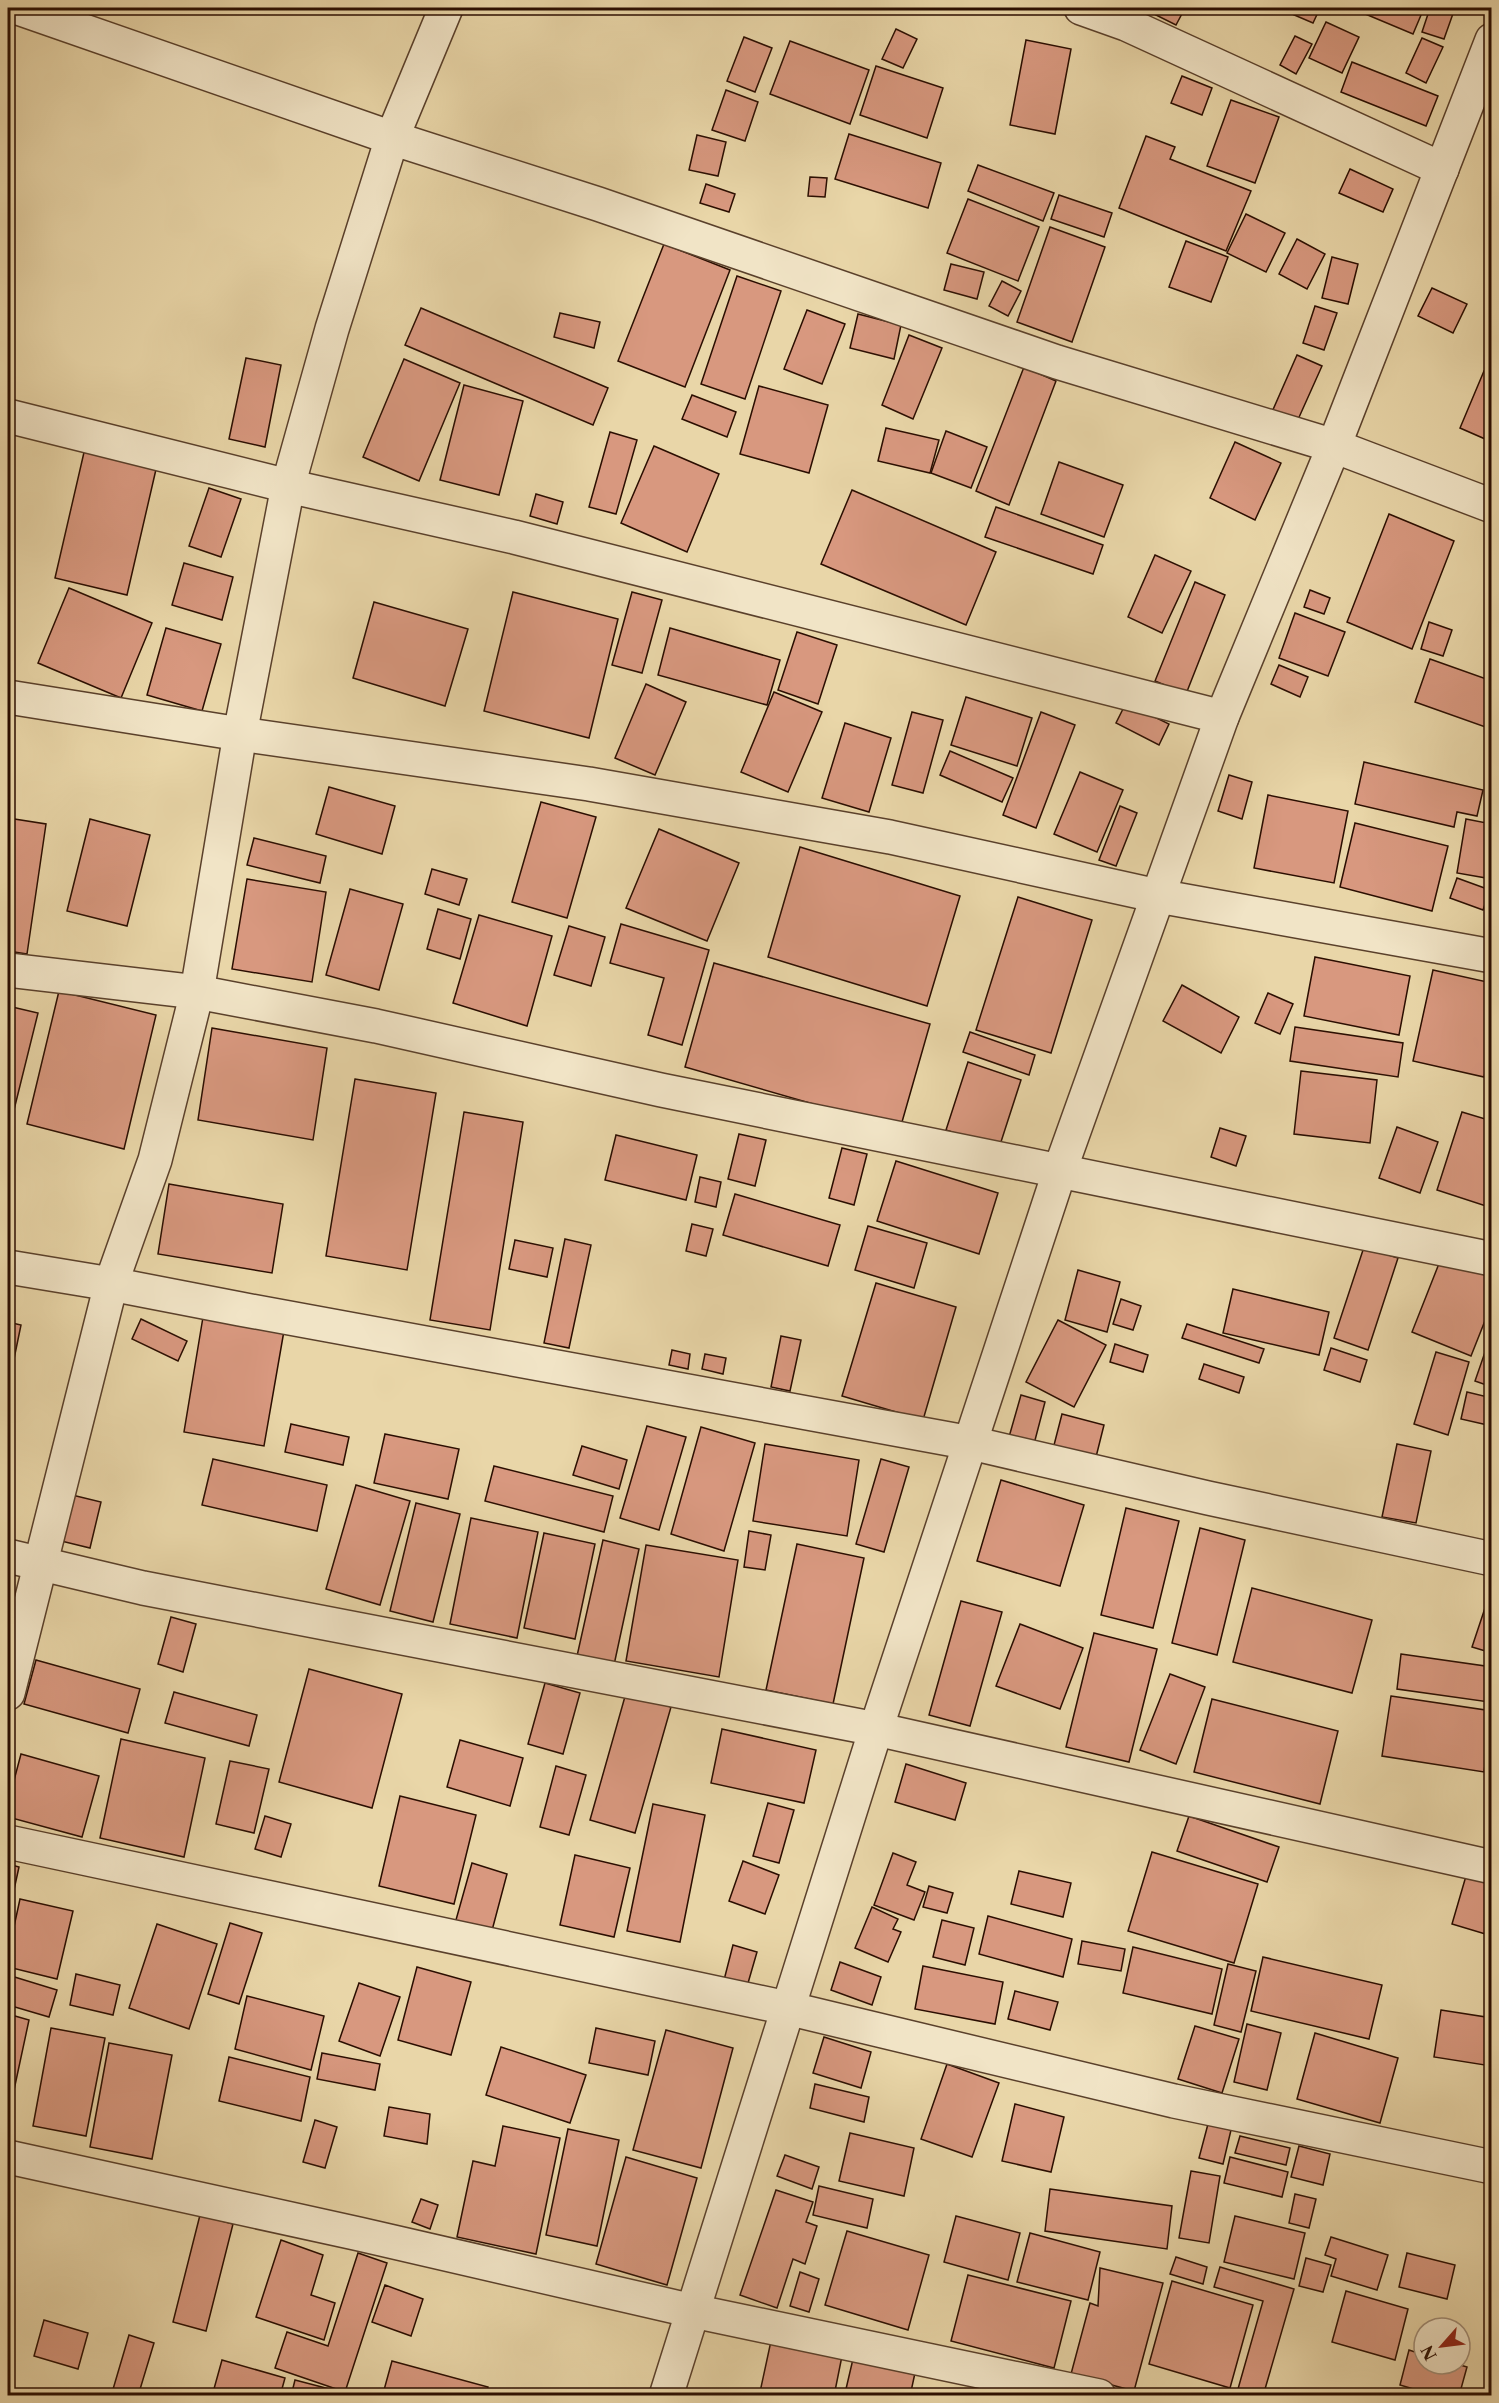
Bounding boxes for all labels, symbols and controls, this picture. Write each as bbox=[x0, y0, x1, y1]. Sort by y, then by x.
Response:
north arrow bbox=[1412, 2316, 1472, 2376]
text: N bbox=[1417, 2342, 1441, 2364]

